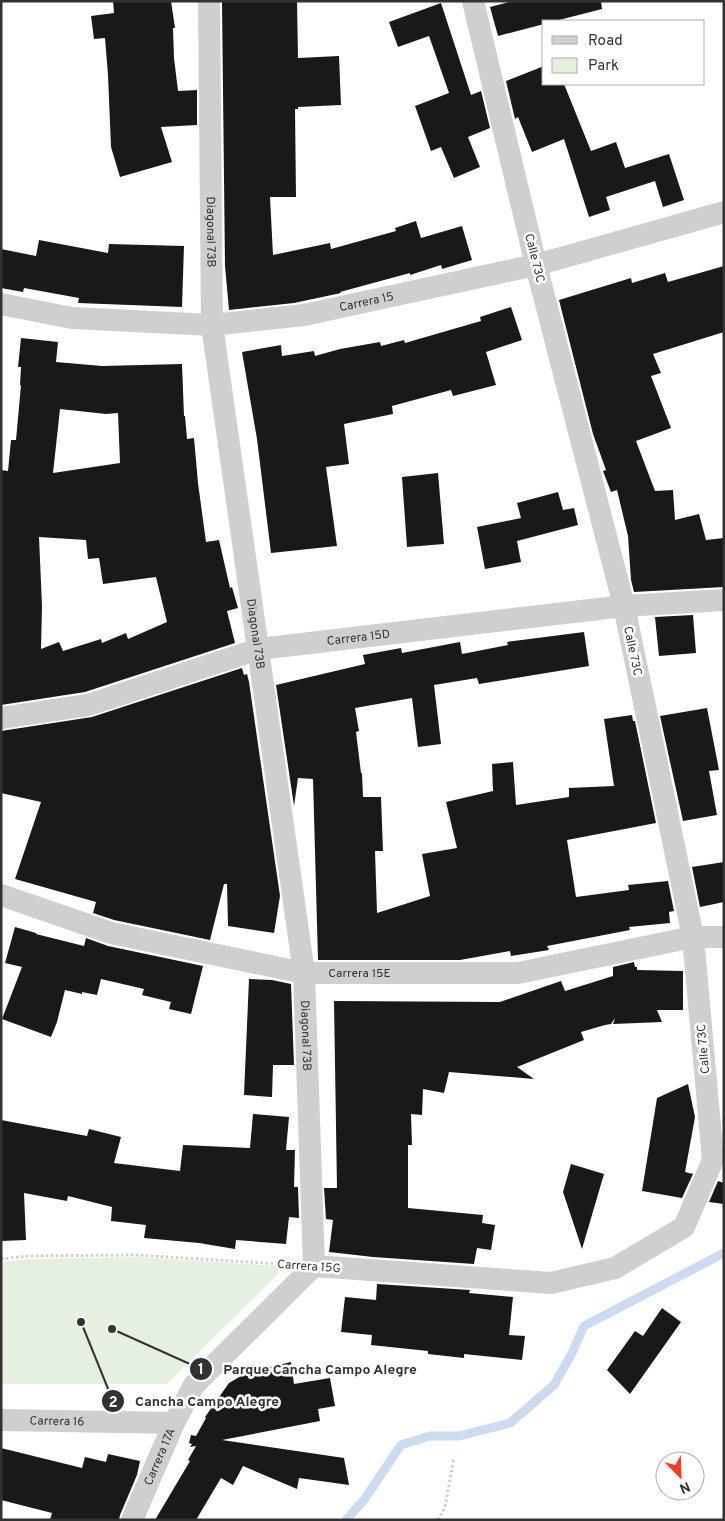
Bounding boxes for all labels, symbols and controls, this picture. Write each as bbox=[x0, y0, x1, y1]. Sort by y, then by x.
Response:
legend bbox=[542, 20, 705, 85]
text: Road bbox=[588, 32, 623, 51]
text: Park bbox=[588, 57, 619, 76]
street label: Diagonal 73B bbox=[202, 196, 218, 268]
street label: Calle 73C bbox=[520, 232, 548, 285]
street label: Carrera 15 bbox=[338, 289, 395, 316]
street label: Diagonal 73B bbox=[242, 598, 268, 670]
street label: Calle 73C bbox=[619, 625, 645, 678]
street label: Carrera 15D bbox=[326, 627, 391, 650]
street label: Carrera 15E bbox=[328, 966, 391, 982]
street label: Diagonal 73B bbox=[296, 1000, 314, 1071]
street label: Calle 73C bbox=[694, 1023, 714, 1075]
street label: Carrera 15G bbox=[277, 1257, 341, 1277]
callout: Parque Cancha Campo Alegre bbox=[188, 1355, 427, 1384]
text: 1 bbox=[198, 1361, 204, 1380]
text: Parque Cancha Campo Alegre bbox=[223, 1362, 417, 1379]
callout: Cancha Campo Alegre bbox=[100, 1387, 290, 1416]
text: 2 bbox=[108, 1394, 118, 1413]
text: Cancha Campo Alegre bbox=[135, 1394, 279, 1411]
street label: Carrera 16 bbox=[29, 1413, 85, 1430]
street label: Carrera 17A bbox=[141, 1426, 180, 1488]
north arrow bbox=[655, 1451, 705, 1501]
text: N bbox=[677, 1477, 692, 1496]

